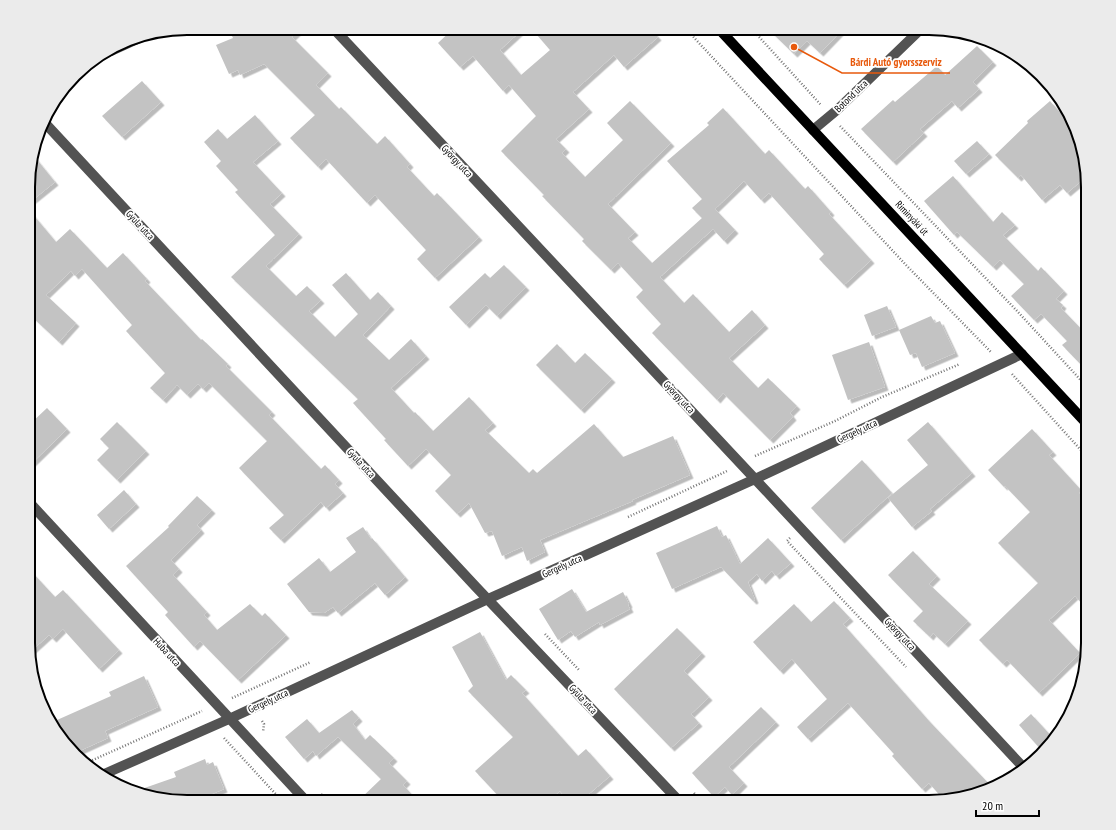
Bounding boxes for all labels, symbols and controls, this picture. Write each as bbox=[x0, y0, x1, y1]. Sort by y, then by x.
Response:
callout: Bárdi Autó gyorsszerviz bbox=[842, 50, 950, 73]
text: Bárdi Autó gyorsszerviz bbox=[850, 55, 942, 69]
street label: Botond utca bbox=[832, 77, 870, 115]
street label: György utca bbox=[439, 142, 475, 180]
street label: Riminyáki út bbox=[893, 198, 932, 238]
street label: Gyula utca bbox=[123, 207, 157, 243]
street label: György utca bbox=[661, 378, 697, 416]
street label: Gergely utca bbox=[835, 416, 879, 446]
street label: Gyula utca bbox=[344, 445, 378, 481]
street label: Gergely utca bbox=[540, 551, 584, 581]
street label: György utca bbox=[882, 615, 918, 653]
street label: Huba utca bbox=[150, 635, 184, 669]
street label: Gyula utca bbox=[566, 681, 600, 717]
street label: Gergely utca bbox=[246, 686, 290, 716]
scale bar bbox=[976, 792, 1039, 818]
text: 20 m bbox=[982, 798, 1003, 813]

